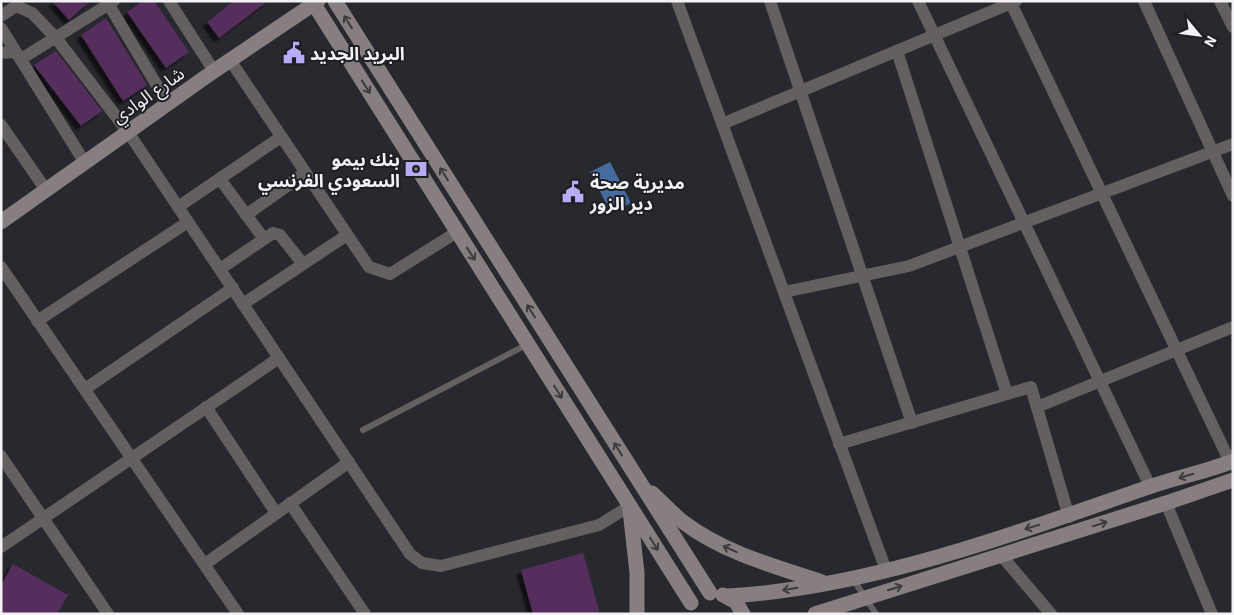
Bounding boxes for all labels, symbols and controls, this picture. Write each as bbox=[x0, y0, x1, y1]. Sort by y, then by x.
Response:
north arrow bbox=[1174, 10, 1224, 60]
one-way arrow bbox=[343, 15, 353, 29]
text: N bbox=[1200, 33, 1221, 50]
public building icon: البريد الجديد bbox=[281, 40, 307, 66]
place label: البريد الجديد bbox=[310, 42, 405, 65]
street label: شارع الوادي bbox=[107, 62, 190, 131]
one-way arrow bbox=[361, 80, 372, 94]
place label: بنك بيمو السعودي الفرنسي bbox=[258, 148, 400, 195]
bank icon: بنك بيمو السعودي الفرنسي bbox=[403, 156, 429, 182]
one-way arrow bbox=[439, 167, 449, 181]
place label: مديرية صحة دير الزور bbox=[589, 171, 685, 215]
public building icon: مديرية صحة دير الزور bbox=[560, 179, 586, 205]
one-way arrow bbox=[467, 247, 477, 261]
one-way arrow bbox=[526, 305, 536, 319]
one-way arrow bbox=[553, 384, 563, 398]
one-way arrow bbox=[612, 442, 622, 456]
one-way arrow bbox=[1179, 471, 1195, 481]
one-way arrow bbox=[1092, 519, 1108, 528]
one-way arrow bbox=[1025, 523, 1041, 533]
one-way arrow bbox=[649, 537, 659, 551]
one-way arrow bbox=[723, 544, 738, 554]
one-way arrow bbox=[887, 583, 903, 593]
one-way arrow bbox=[783, 585, 799, 595]

